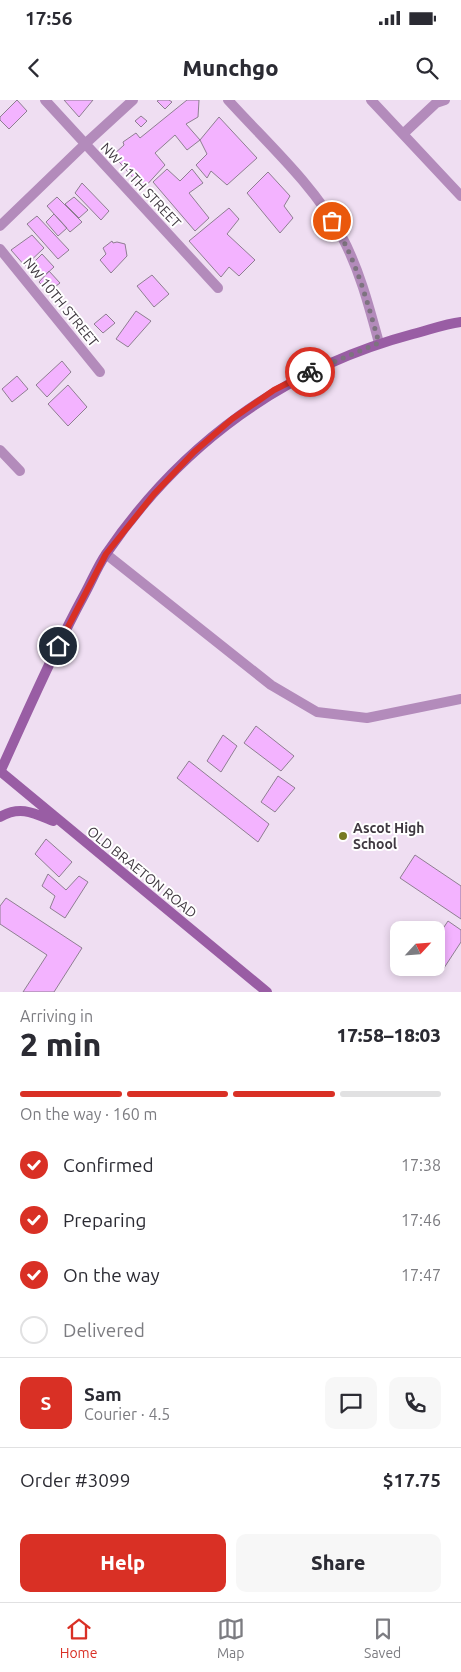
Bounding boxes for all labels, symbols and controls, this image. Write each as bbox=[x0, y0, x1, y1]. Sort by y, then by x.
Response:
text: 17:56 bbox=[25, 7, 73, 29]
icon: back bbox=[20, 54, 48, 82]
icon: search bbox=[413, 54, 441, 82]
text: Munchgo bbox=[182, 55, 279, 80]
street label: NW 11TH STREET bbox=[98, 139, 185, 231]
pin bbox=[311, 200, 353, 242]
icon: bag bbox=[318, 207, 346, 235]
street label: NW 10TH STREET bbox=[20, 254, 102, 350]
courier bbox=[285, 347, 335, 397]
icon: bike bbox=[296, 358, 324, 386]
pin bbox=[37, 625, 79, 667]
icon: home bbox=[44, 632, 72, 660]
place label: Ascot High School bbox=[353, 820, 424, 852]
street label: OLD BRAETON ROAD bbox=[84, 823, 200, 921]
marker: Ascot High School bbox=[337, 830, 349, 842]
north arrow bbox=[390, 921, 445, 976]
map controls bbox=[390, 921, 445, 976]
text: Arriving in bbox=[20, 1007, 93, 1025]
text: 17:58–18:03 bbox=[336, 1024, 441, 1046]
text: 2 min bbox=[20, 1026, 101, 1062]
text: On the way · 160 m bbox=[20, 1105, 157, 1123]
icon: check bbox=[20, 1151, 48, 1179]
text: Confirmed bbox=[63, 1154, 154, 1176]
text: 17:38 bbox=[401, 1156, 441, 1174]
icon: check bbox=[20, 1206, 48, 1234]
text: Preparing bbox=[63, 1209, 147, 1231]
text: 17:46 bbox=[401, 1211, 441, 1229]
icon: check bbox=[20, 1261, 48, 1289]
text: On the way bbox=[63, 1264, 160, 1286]
text: 17:47 bbox=[401, 1266, 441, 1284]
text: Delivered bbox=[63, 1319, 145, 1341]
button: chat bbox=[325, 1377, 377, 1429]
button: phone bbox=[389, 1377, 441, 1429]
text: Sam bbox=[84, 1383, 122, 1405]
text: S bbox=[41, 1392, 51, 1414]
text: Courier · 4.5 bbox=[84, 1405, 170, 1423]
text: Order #3099 bbox=[20, 1469, 130, 1491]
text: $17.75 bbox=[383, 1469, 441, 1491]
button: Help bbox=[20, 1534, 226, 1592]
button: Share bbox=[236, 1534, 441, 1592]
tab: Home bbox=[60, 1615, 97, 1661]
tab: Map bbox=[217, 1615, 245, 1661]
tab: Saved bbox=[364, 1615, 401, 1661]

